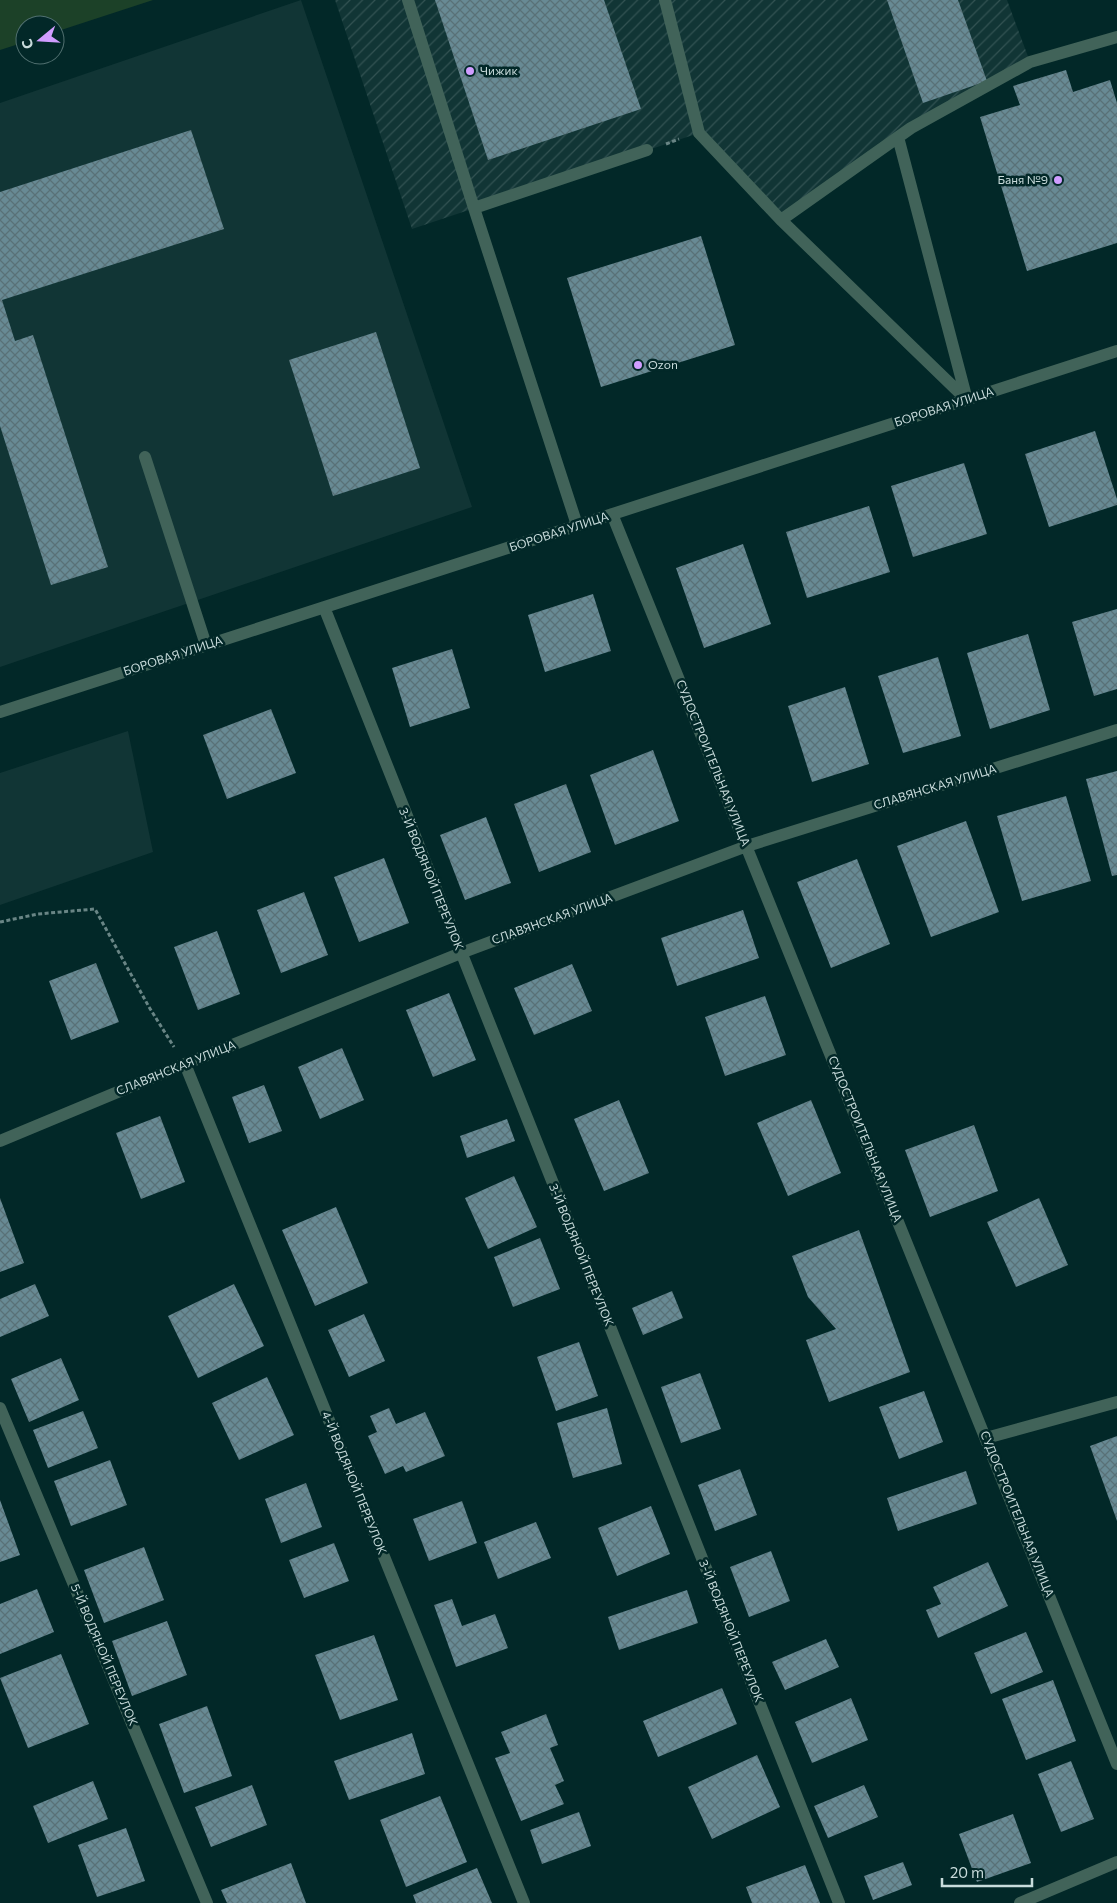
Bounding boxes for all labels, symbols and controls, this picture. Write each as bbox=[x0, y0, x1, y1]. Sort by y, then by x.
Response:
north arrow bbox=[15, 15, 65, 65]
text: С bbox=[18, 37, 37, 51]
place label: Чижик bbox=[480, 63, 518, 77]
marker: Чижик bbox=[464, 65, 476, 77]
place label: Баня №9 bbox=[997, 172, 1048, 186]
marker: Баня №9 bbox=[1052, 174, 1064, 186]
place label: Ozon bbox=[648, 357, 678, 371]
marker: Ozon bbox=[632, 359, 644, 371]
street label: БОРОВАЯ УЛИЦА bbox=[892, 383, 995, 429]
street label: БОРОВАЯ УЛИЦА bbox=[507, 508, 610, 554]
street label: БОРОВАЯ УЛИЦА bbox=[121, 632, 224, 678]
street label: СУДОСТРОИТЕЛЬНАЯ УЛИЦА bbox=[674, 677, 754, 848]
street label: СЛАВЯНСКАЯ УЛИЦА bbox=[872, 761, 998, 811]
street label: 3-Й ВОДЯНОЙ ПЕРЕУЛОК bbox=[397, 805, 467, 952]
street label: СЛАВЯНСКАЯ УЛИЦА bbox=[489, 890, 614, 946]
street label: СЛАВЯНСКАЯ УЛИЦА bbox=[114, 1037, 237, 1097]
street label: СУДОСТРОИТЕЛЬНАЯ УЛИЦА bbox=[826, 1053, 906, 1224]
street label: 3-Й ВОДЯНОЙ ПЕРЕУЛОК bbox=[547, 1181, 617, 1328]
street label: 4-Й ВОДЯНОЙ ПЕРЕУЛОК bbox=[320, 1409, 390, 1556]
street label: СУДОСТРОИТЕЛЬНАЯ УЛИЦА bbox=[978, 1428, 1058, 1599]
street label: 3-Й ВОДЯНОЙ ПЕРЕУЛОК bbox=[697, 1557, 767, 1704]
street label: 5-Й ВОДЯНОЙ ПЕРЕУЛОК bbox=[69, 1582, 141, 1728]
scale bar bbox=[942, 1856, 1032, 1888]
text: 20 m bbox=[950, 1863, 984, 1881]

